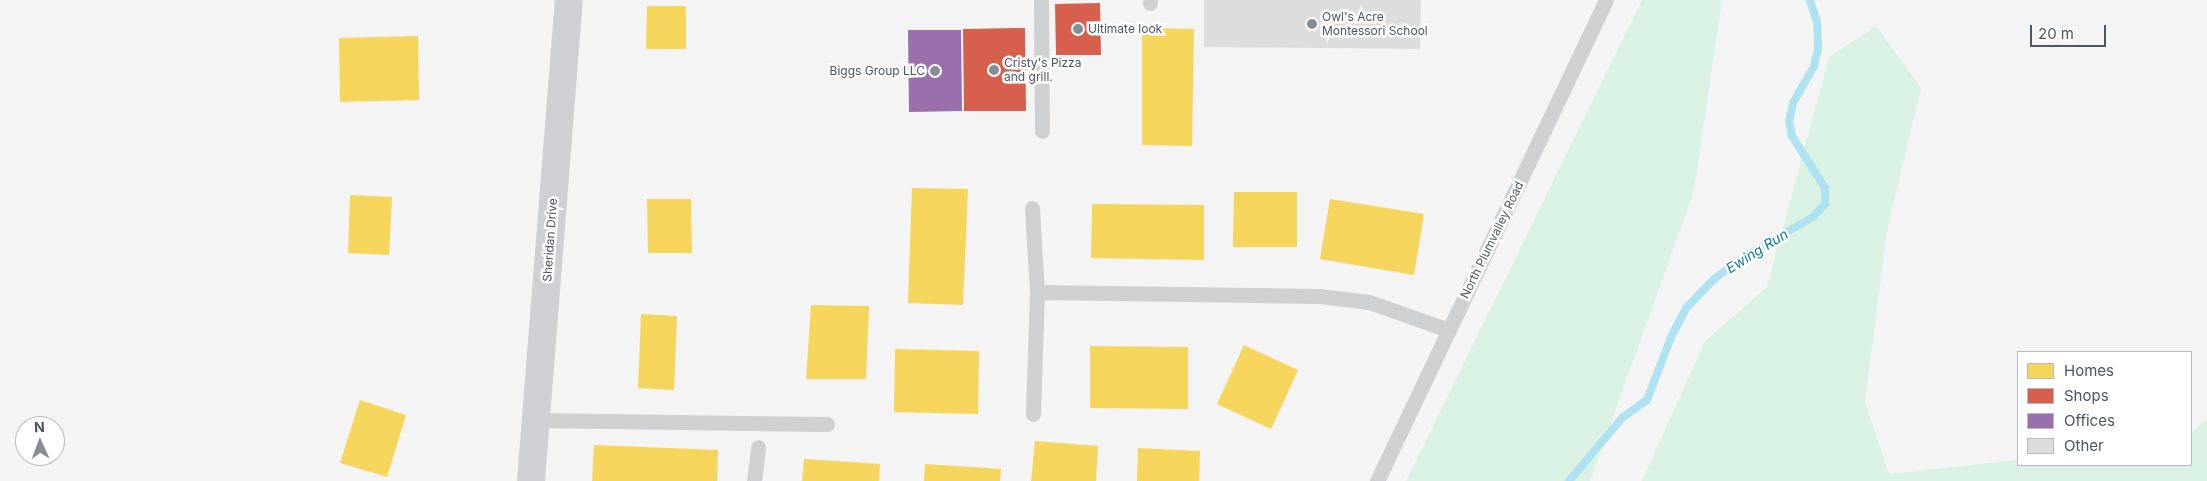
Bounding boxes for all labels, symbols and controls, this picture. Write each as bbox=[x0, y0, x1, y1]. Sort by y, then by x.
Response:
place label: Owl's Acre Montessori School bbox=[1322, 10, 1428, 38]
scale bar bbox=[2032, 15, 2108, 47]
marker: Owl's Acre Montessori School bbox=[1306, 18, 1318, 30]
place label: Ultimate look bbox=[1088, 22, 1162, 36]
marker: Ultimate look bbox=[1072, 23, 1084, 35]
text: 20 m bbox=[2038, 24, 2074, 43]
place label: Cristy's Pizza and grill. bbox=[1004, 56, 1081, 84]
place label: Biggs Group LLC bbox=[830, 64, 925, 78]
marker: Cristy's Pizza and grill. bbox=[988, 64, 1000, 76]
marker: Biggs Group LLC bbox=[929, 65, 941, 77]
street label: North Plumvalley Road bbox=[1457, 179, 1527, 301]
street label: Sheridan Drive bbox=[540, 198, 560, 282]
water label: Ewing Run bbox=[1723, 225, 1791, 277]
legend bbox=[2017, 351, 2192, 466]
text: Homes bbox=[2064, 361, 2114, 380]
text: Shops bbox=[2064, 386, 2109, 405]
text: Offices bbox=[2064, 411, 2115, 430]
north arrow bbox=[15, 416, 65, 466]
text: N bbox=[34, 418, 45, 435]
text: Other bbox=[2064, 436, 2104, 455]

